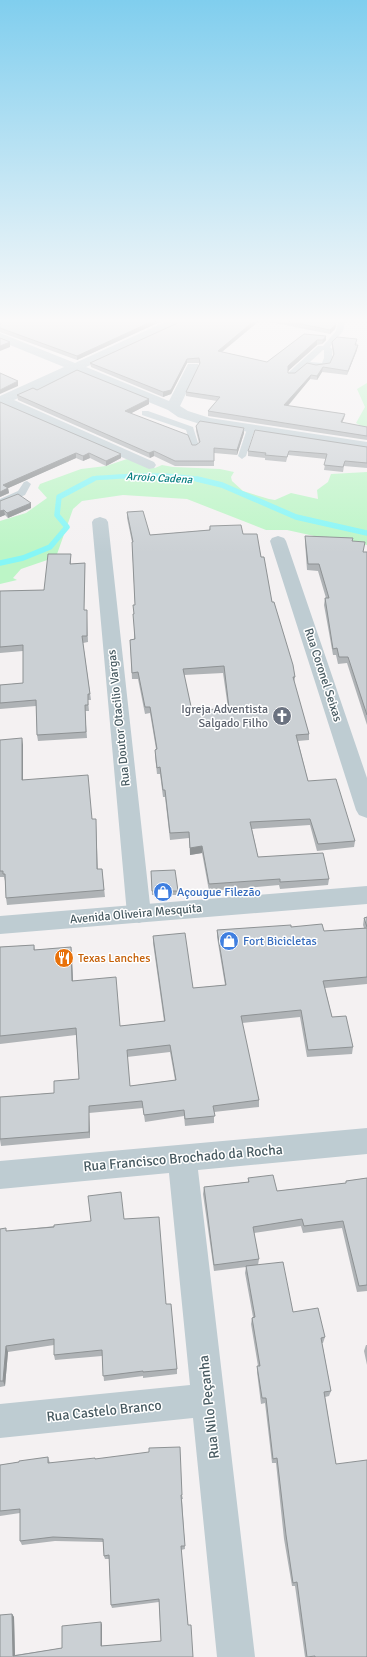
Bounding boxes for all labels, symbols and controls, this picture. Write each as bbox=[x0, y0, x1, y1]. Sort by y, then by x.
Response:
water label: Arroio Cadena bbox=[125, 470, 193, 486]
street label: Rua Coronel Seixas bbox=[301, 626, 345, 724]
street label: Rua Doutor Otacilio Vargas bbox=[104, 649, 134, 787]
place label: Igreja Adventista Salgado Filho bbox=[181, 702, 268, 731]
church icon: Igreja Adventista Salgado Filho bbox=[271, 705, 293, 727]
shop icon: Açougue Filezão bbox=[152, 881, 174, 903]
place label: Açougue Filezão bbox=[177, 885, 261, 900]
street label: Avenida Oliveira Mesquita bbox=[69, 901, 203, 927]
shop icon: Fort Bicicletas bbox=[218, 930, 240, 952]
place label: Fort Bicicletas bbox=[243, 934, 317, 949]
restaurant icon: Texas Lanches bbox=[53, 947, 75, 969]
place label: Texas Lanches bbox=[78, 951, 151, 966]
street label: Rua Francisco Brochado da Rocha bbox=[83, 1141, 283, 1175]
street label: Rua Nilo Peçanha bbox=[195, 1354, 223, 1460]
street label: Rua Castelo Branco bbox=[46, 1397, 162, 1425]

